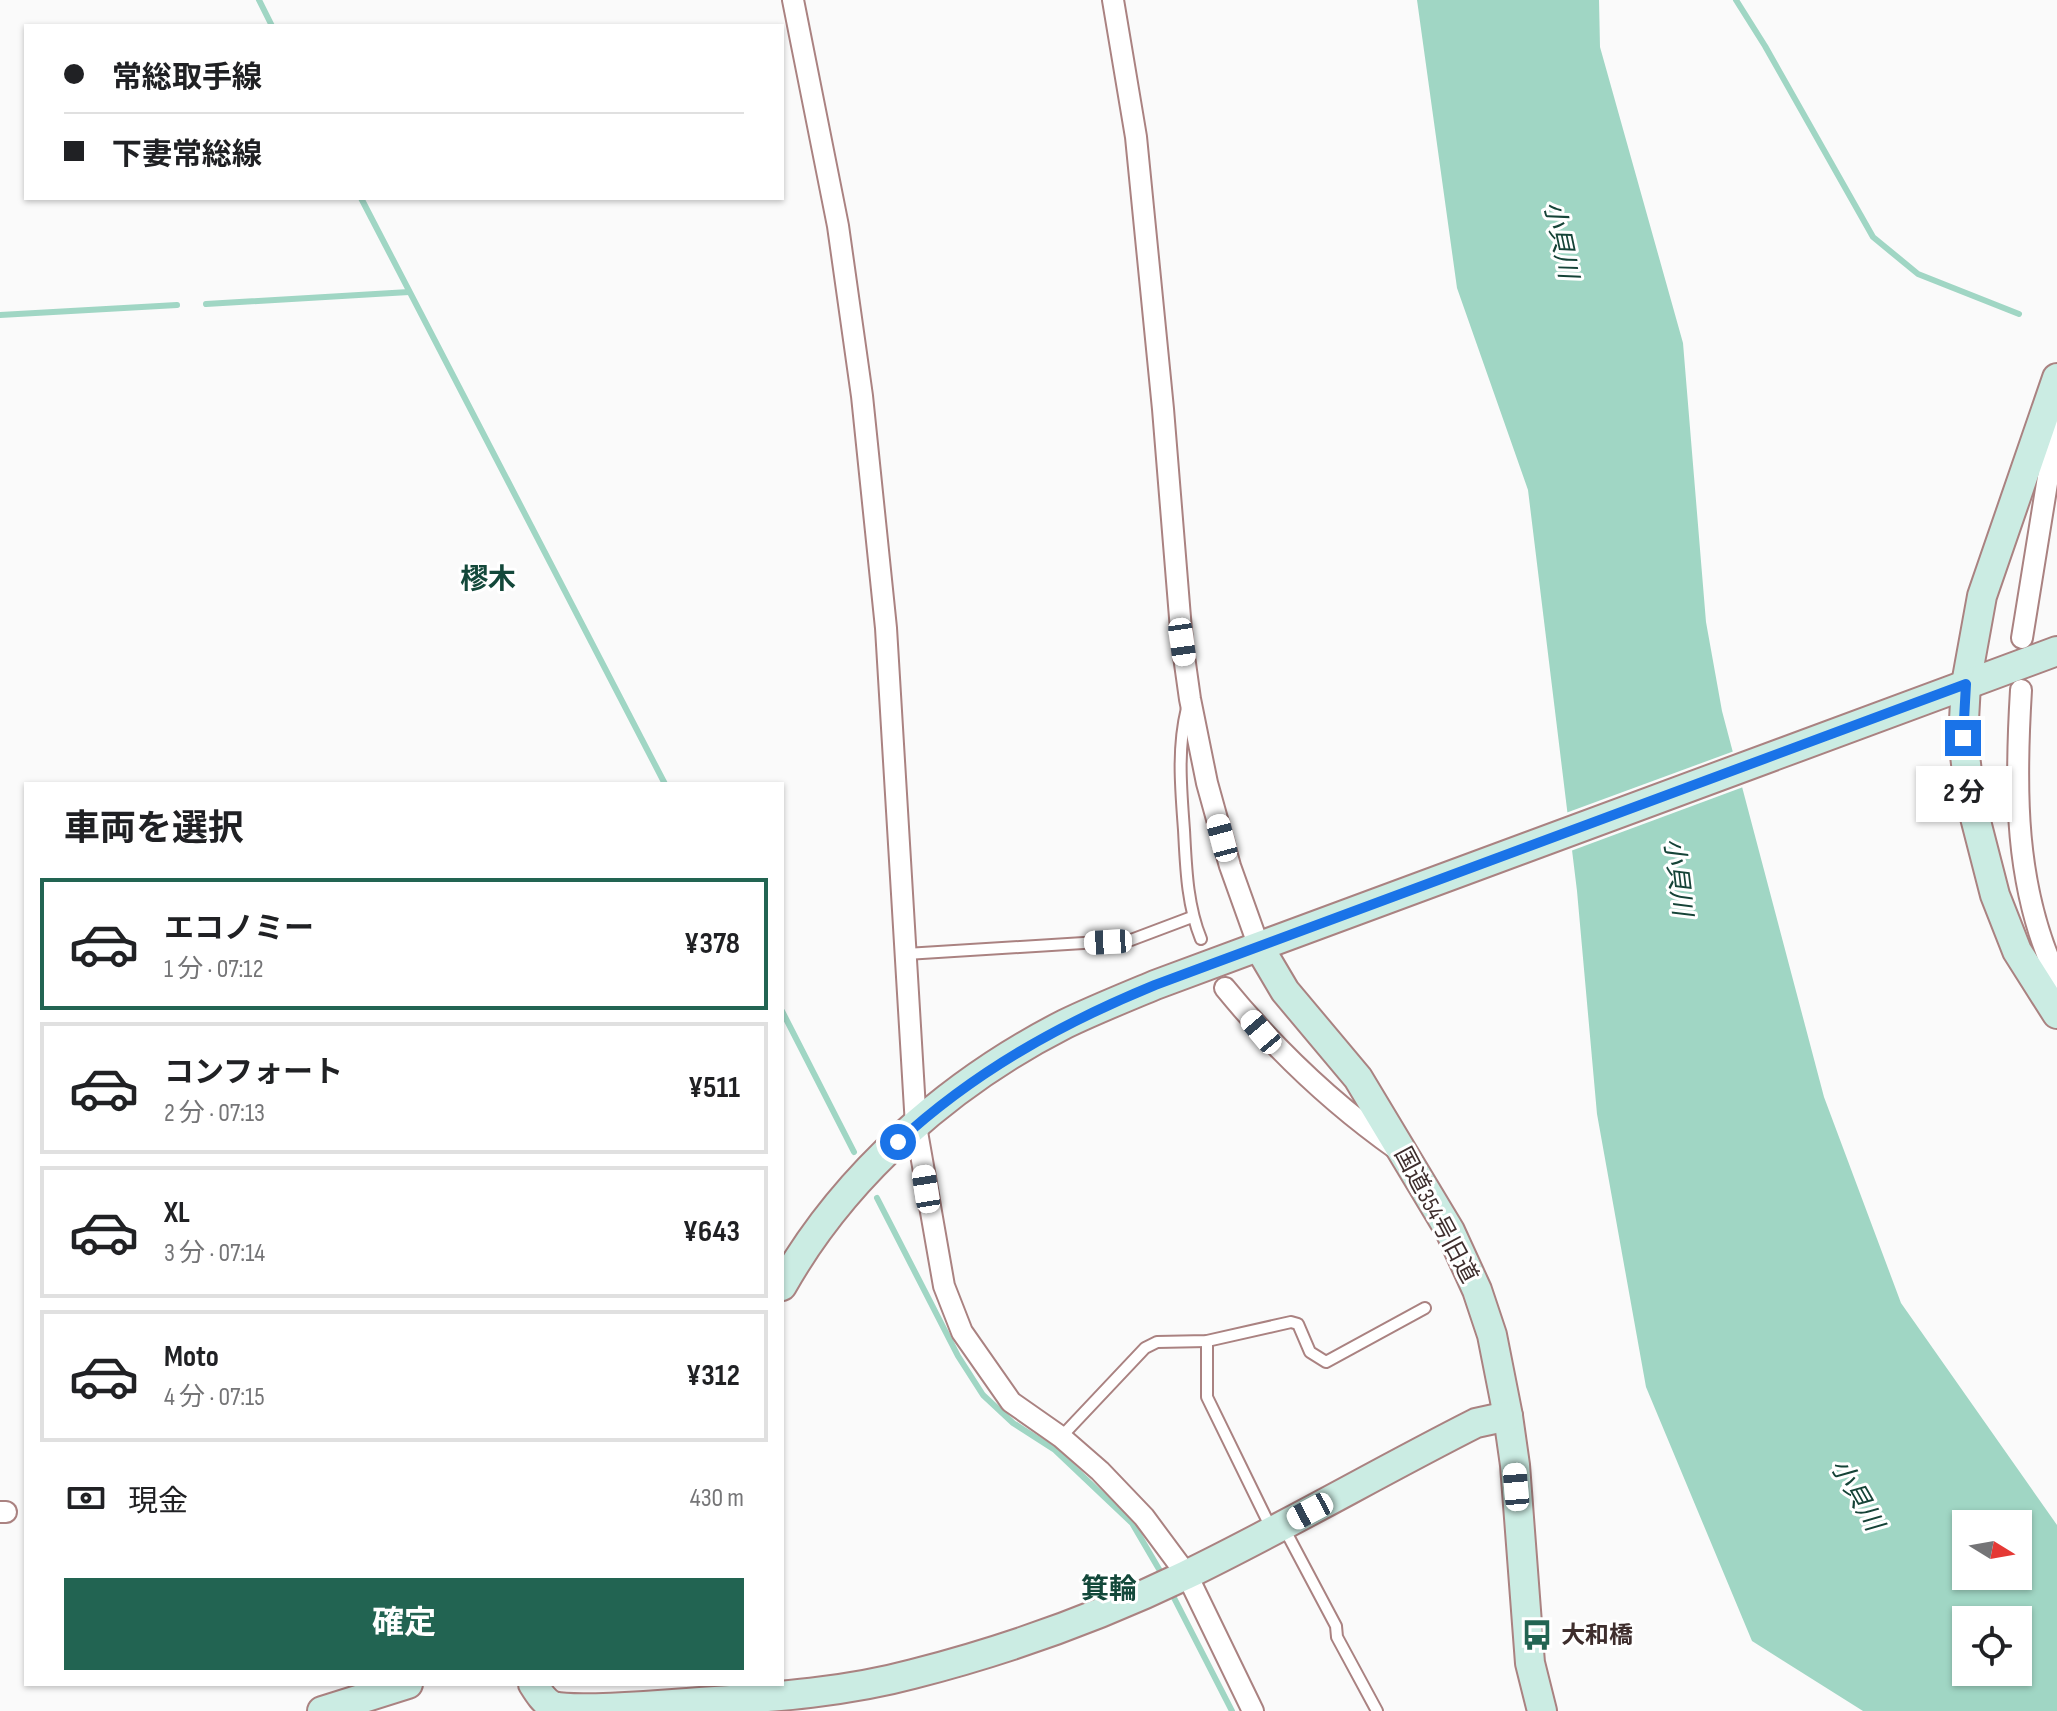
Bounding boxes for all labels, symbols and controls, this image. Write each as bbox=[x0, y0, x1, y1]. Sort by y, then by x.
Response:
text: 常総取手線 bbox=[112, 60, 262, 96]
text: 下妻常総線 bbox=[112, 137, 262, 173]
water label: 小貝川 bbox=[1537, 199, 1584, 284]
district label: 樛木 bbox=[460, 563, 516, 596]
car bbox=[1167, 617, 1197, 667]
route end bbox=[1945, 720, 1981, 756]
callout: 2 分 bbox=[1915, 766, 2011, 822]
text: 2 分 bbox=[1943, 778, 1985, 809]
text: 車両を選択 bbox=[64, 808, 244, 851]
car bbox=[1204, 812, 1240, 864]
water label: 小貝川 bbox=[1657, 836, 1698, 921]
icon: car bbox=[68, 908, 140, 980]
text: エコノミー bbox=[164, 911, 314, 947]
text: ¥378 bbox=[684, 926, 740, 962]
car bbox=[1083, 929, 1133, 955]
text: 1 分 · 07:12 bbox=[164, 954, 263, 985]
car bbox=[1236, 1006, 1286, 1058]
icon: car bbox=[68, 1052, 140, 1124]
text: コンフォート bbox=[164, 1055, 343, 1091]
text: ¥511 bbox=[688, 1070, 740, 1106]
text: 2 分 · 07:13 bbox=[164, 1098, 265, 1129]
route start bbox=[880, 1124, 916, 1160]
street label: 国道354号旧道 bbox=[1388, 1142, 1484, 1288]
car bbox=[910, 1163, 942, 1215]
text: XL bbox=[164, 1195, 190, 1231]
icon: car bbox=[68, 1196, 140, 1268]
text: ¥643 bbox=[683, 1214, 740, 1250]
text: 3 分 · 07:14 bbox=[164, 1238, 265, 1269]
text: Moto bbox=[164, 1339, 219, 1375]
icon: car bbox=[68, 1340, 140, 1412]
text: ¥312 bbox=[686, 1358, 740, 1394]
text: 4 分 · 07:15 bbox=[164, 1382, 265, 1413]
water label: 小貝川 bbox=[1823, 1453, 1890, 1539]
car bbox=[1502, 1462, 1530, 1512]
icon: cash bbox=[64, 1476, 108, 1520]
text: 430 m bbox=[690, 1483, 744, 1514]
text: 現金 bbox=[128, 1484, 188, 1520]
car bbox=[1283, 1489, 1337, 1533]
north arrow bbox=[1952, 1510, 2032, 1590]
map controls bbox=[1952, 1510, 2032, 1686]
district label: 箕輪 bbox=[1081, 1573, 1137, 1606]
button: 確定 bbox=[64, 1578, 744, 1670]
button: locate bbox=[1952, 1606, 2032, 1686]
bus stop icon: 大和橋 bbox=[1520, 1618, 1554, 1652]
place label: 大和橋 bbox=[1561, 1621, 1633, 1650]

